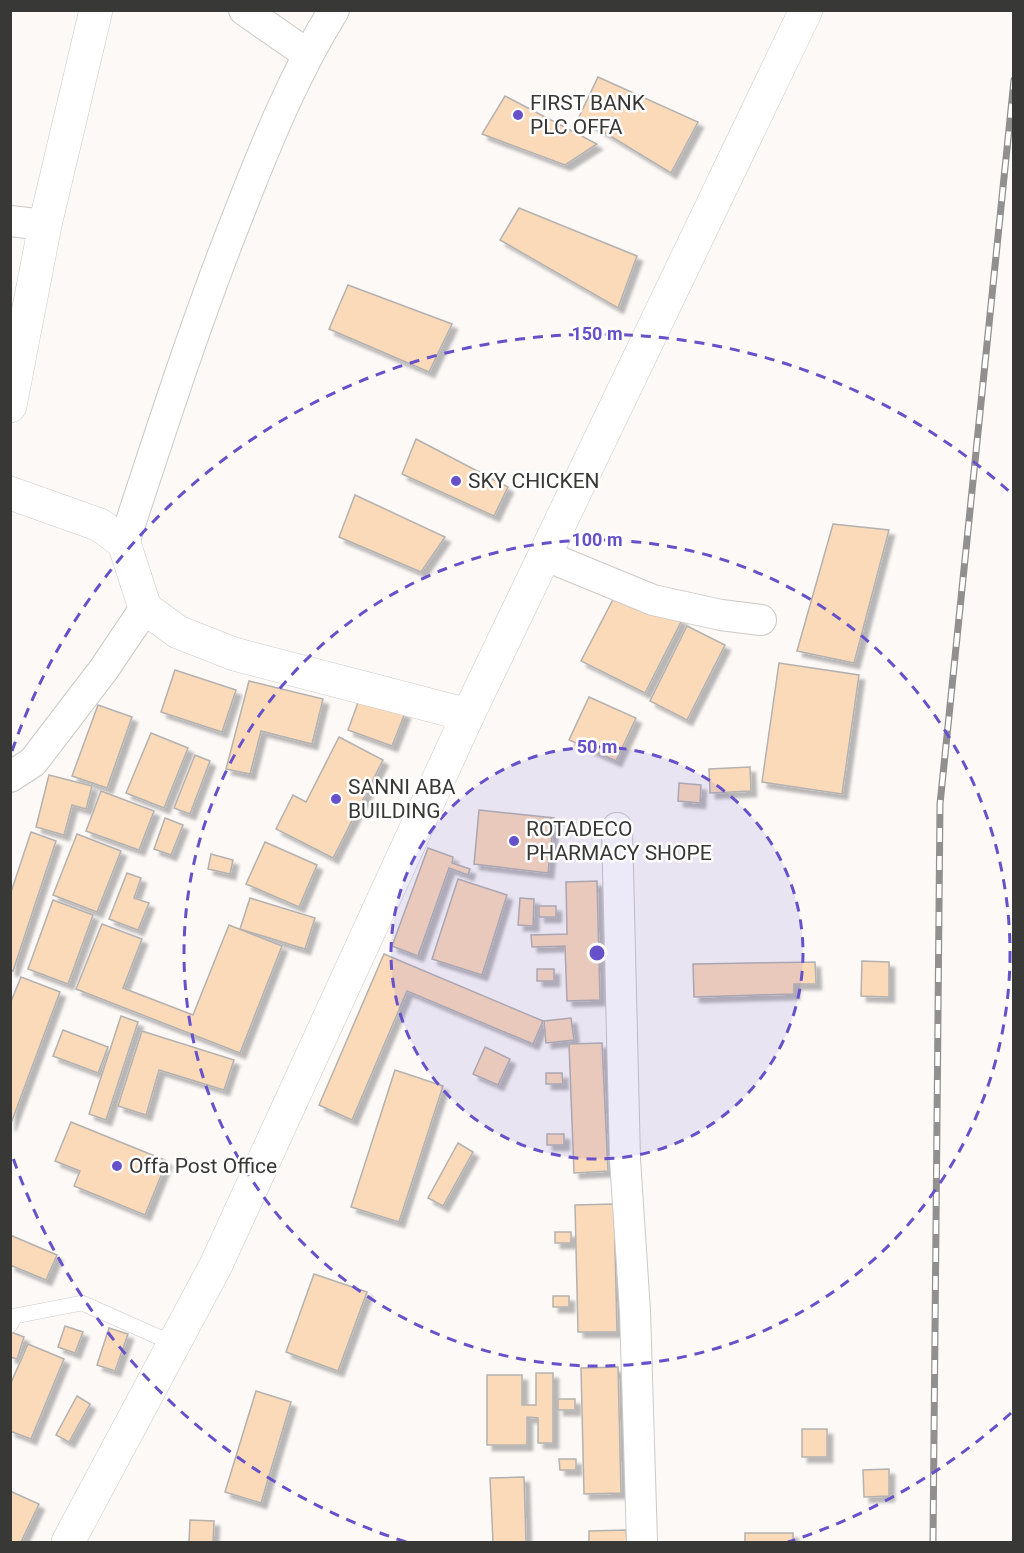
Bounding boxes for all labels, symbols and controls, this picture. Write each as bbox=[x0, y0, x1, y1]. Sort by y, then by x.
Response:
place label: FIRST BANK PLC OFFA bbox=[530, 91, 646, 139]
marker: FIRST BANK PLC OFFA bbox=[511, 108, 525, 122]
text: 150 m bbox=[571, 323, 623, 344]
place label: SKY CHICKEN bbox=[468, 469, 600, 493]
marker: SKY CHICKEN bbox=[449, 474, 463, 488]
text: 100 m bbox=[571, 529, 623, 550]
text: 50 m bbox=[577, 736, 617, 757]
place label: SANNI ABA BUILDING bbox=[348, 775, 456, 823]
marker: SANNI ABA BUILDING bbox=[329, 792, 343, 806]
place label: ROTADECO PHARMACY SHOPE bbox=[526, 817, 712, 865]
marker: ROTADECO PHARMACY SHOPE bbox=[507, 834, 521, 848]
centre of rings bbox=[587, 943, 607, 963]
place label: Offa Post Office bbox=[129, 1154, 277, 1178]
marker: Offa Post Office bbox=[110, 1159, 124, 1173]

